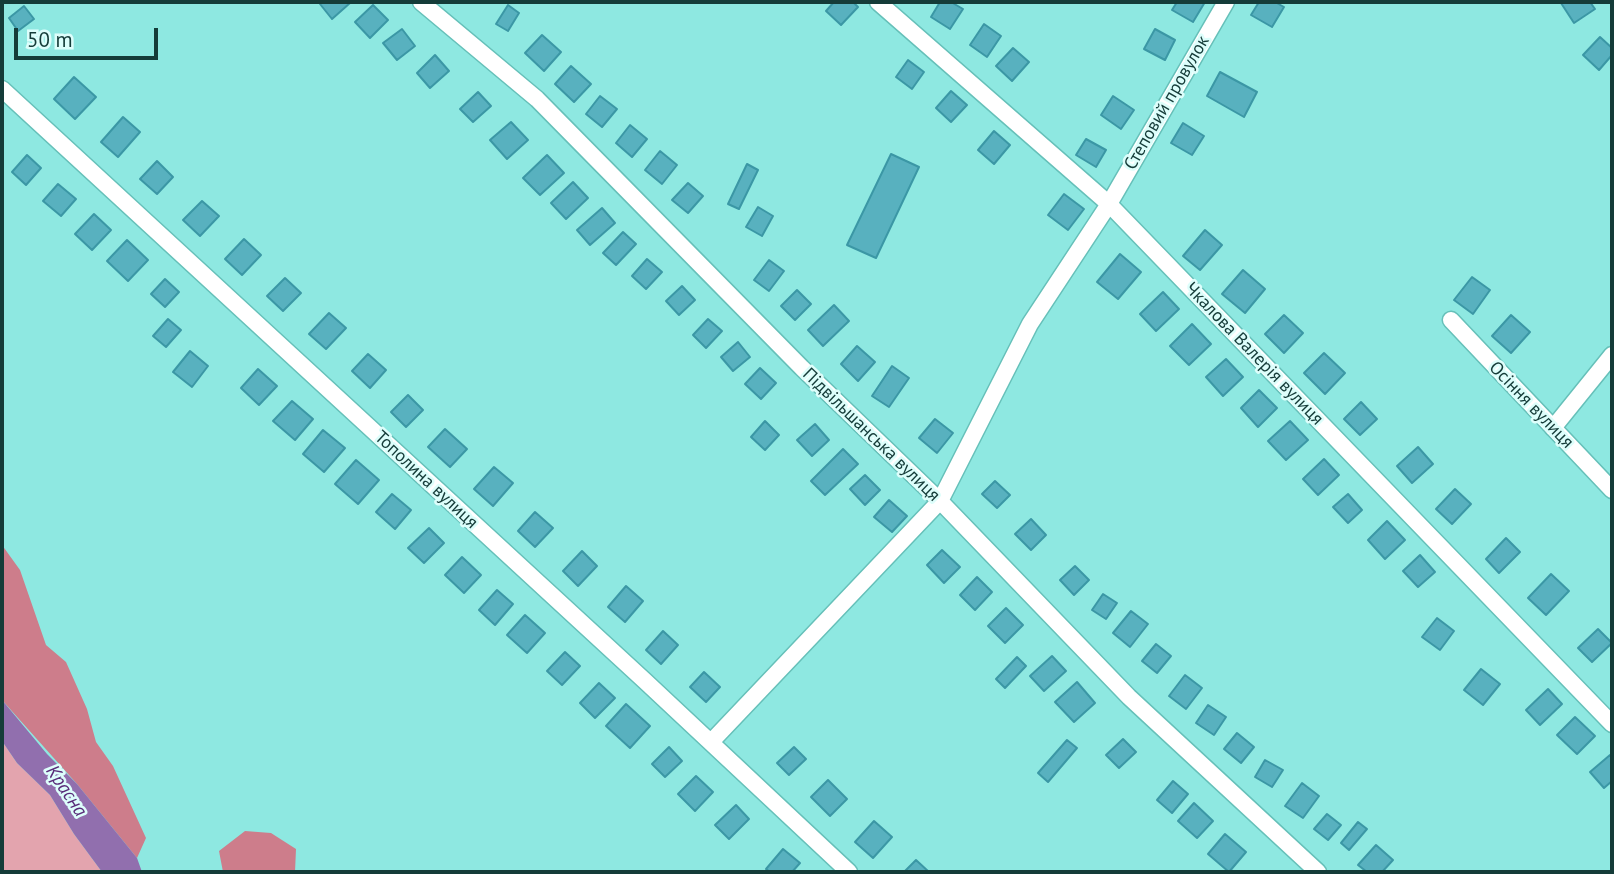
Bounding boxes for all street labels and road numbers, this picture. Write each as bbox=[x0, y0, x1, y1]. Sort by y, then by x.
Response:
street label: Степовий провулок bbox=[1120, 32, 1214, 174]
street label: Чкалова Валерія вулиця bbox=[1180, 278, 1328, 430]
street label: Осіння вулиця bbox=[1484, 357, 1578, 453]
street label: Підвільшанська вулиця bbox=[798, 364, 944, 506]
street label: Тополина вулиця bbox=[370, 427, 482, 533]

